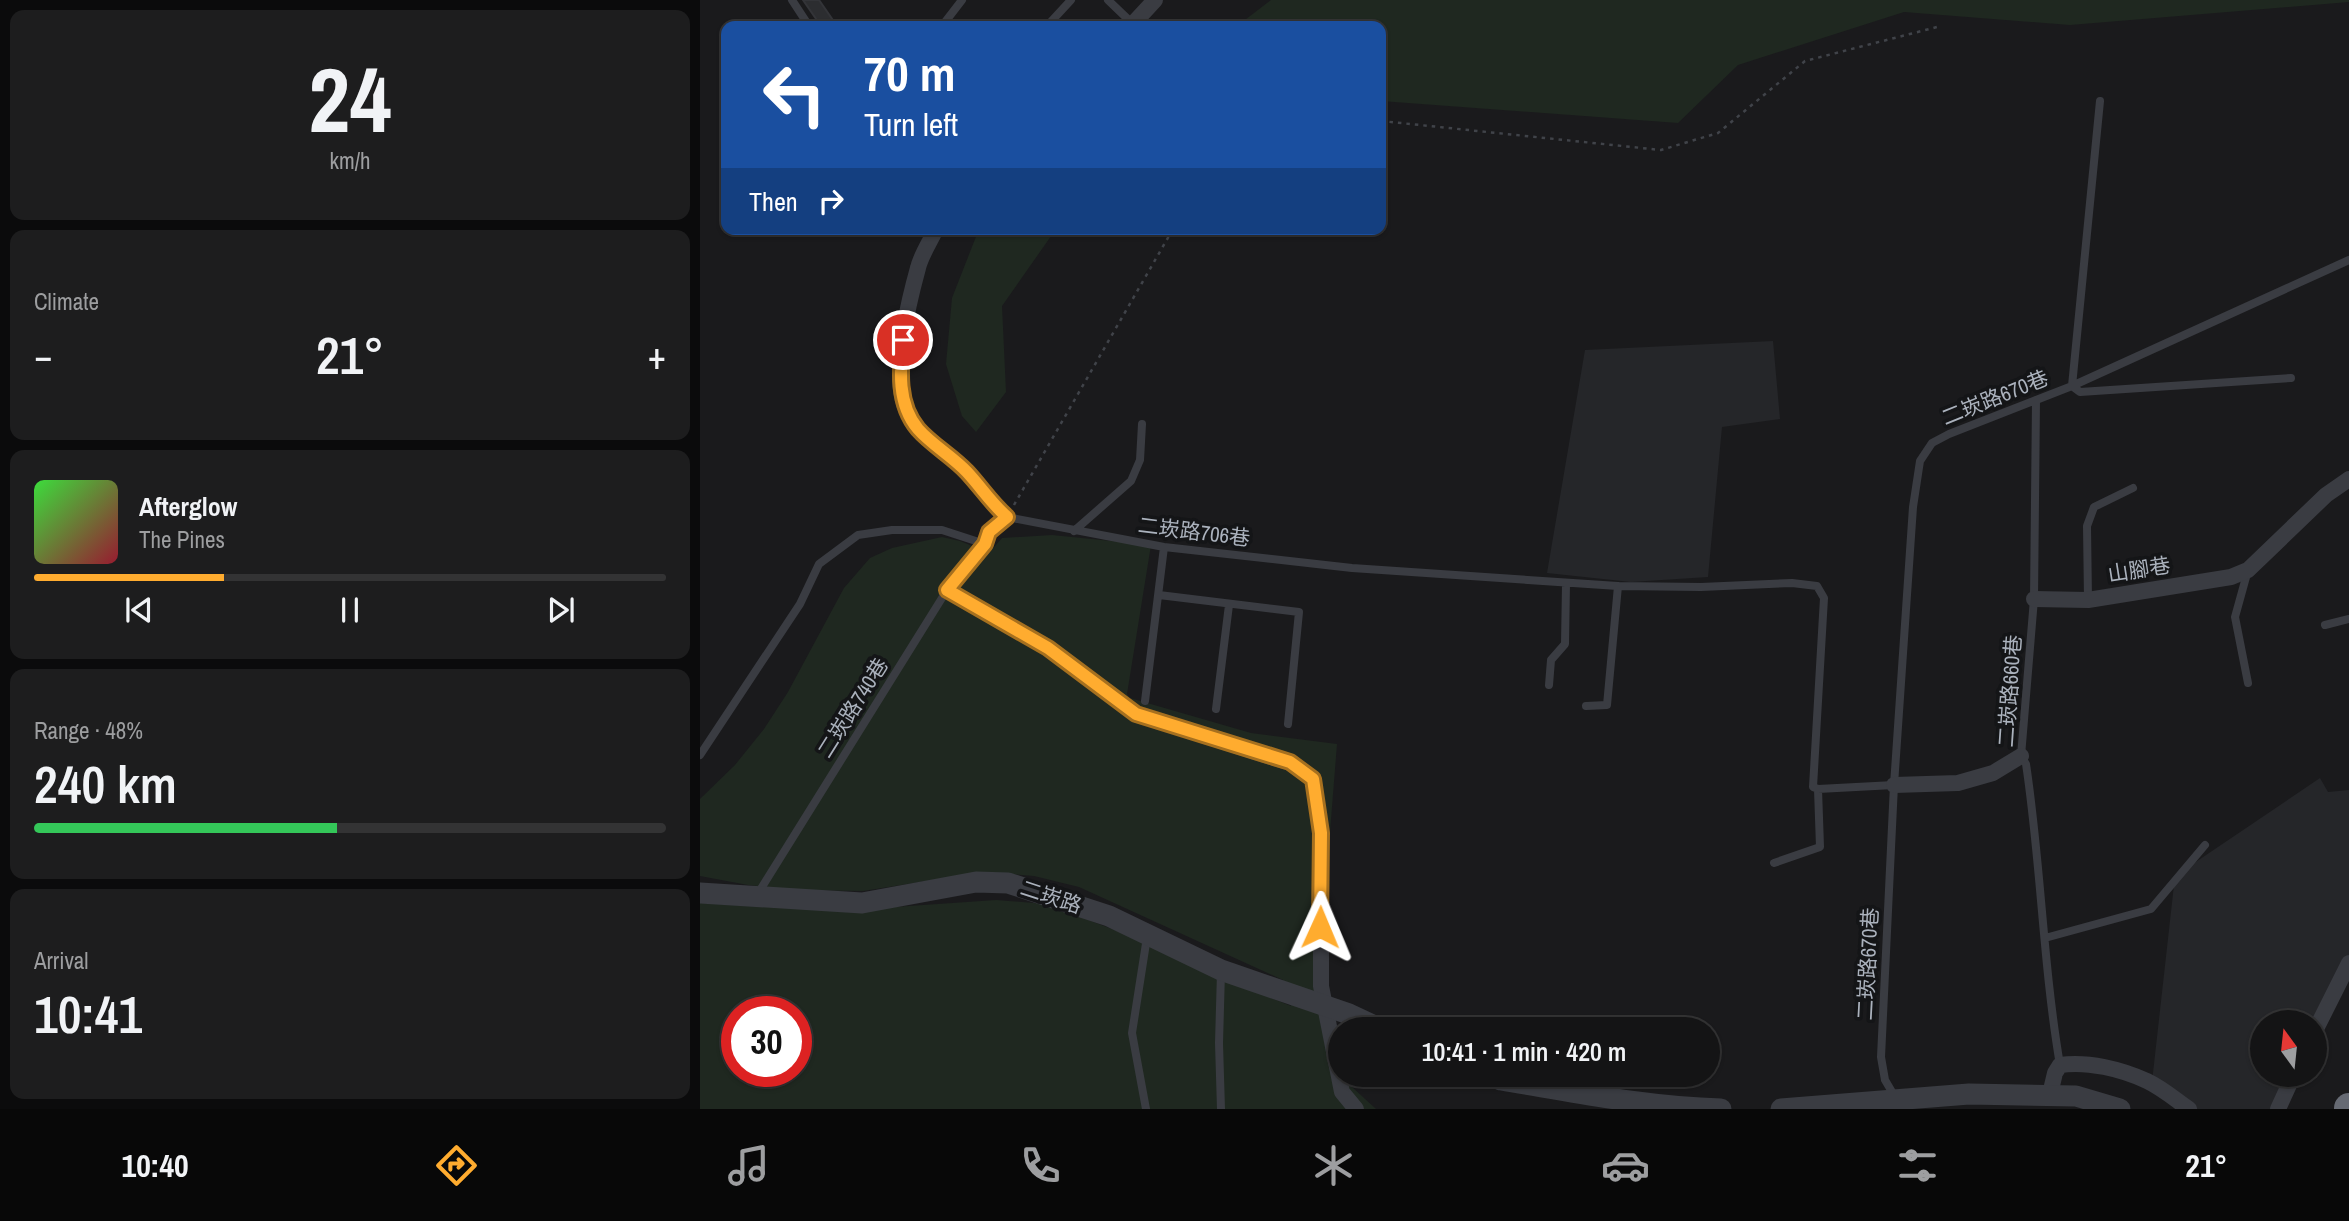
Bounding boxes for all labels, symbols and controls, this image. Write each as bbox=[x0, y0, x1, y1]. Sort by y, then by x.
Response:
text: 24 bbox=[309, 38, 392, 160]
text: 70 m bbox=[864, 40, 956, 106]
icon: left bbox=[749, 49, 840, 140]
text: Turn left bbox=[864, 103, 958, 146]
text: km/h bbox=[330, 145, 370, 176]
icon: right bbox=[812, 182, 850, 220]
text: Then bbox=[749, 184, 798, 219]
text: Climate bbox=[34, 286, 99, 317]
pin bbox=[873, 310, 933, 370]
text: 21° bbox=[316, 320, 384, 390]
icon: arrive bbox=[884, 321, 922, 359]
text: − bbox=[34, 330, 52, 381]
text: + bbox=[648, 330, 666, 381]
street label: 二崁路670巷 bbox=[1937, 363, 2053, 432]
text: Afterglow bbox=[139, 489, 237, 524]
street label: 二崁路706巷 bbox=[1136, 510, 1252, 553]
text: The Pines bbox=[139, 524, 225, 555]
street label: 山腳巷 bbox=[2106, 550, 2172, 589]
icon: previous bbox=[120, 591, 158, 629]
icon: pause bbox=[331, 591, 369, 629]
icon: next bbox=[542, 591, 580, 629]
street label: 二崁路660巷 bbox=[1991, 634, 2028, 748]
street label: 二崁路740巷 bbox=[810, 652, 895, 763]
text: Range · 48% bbox=[34, 715, 143, 746]
text: 240 km bbox=[34, 749, 177, 819]
street label: 二崁路 bbox=[1017, 873, 1086, 920]
position arrow bbox=[1283, 890, 1357, 964]
street label: 二崁路670巷 bbox=[1850, 907, 1885, 1021]
text: Arrival bbox=[34, 945, 89, 976]
text: 10:41 bbox=[34, 979, 142, 1049]
speed limit sign: 30 bbox=[721, 996, 812, 1087]
north arrow bbox=[2250, 1010, 2328, 1087]
map controls bbox=[2250, 1010, 2327, 1087]
text: 10:41 · 1 min · 420 m bbox=[1422, 1034, 1626, 1069]
icon: directions bbox=[432, 1141, 481, 1190]
icon: music bbox=[724, 1141, 773, 1190]
icon: phone bbox=[1016, 1141, 1065, 1190]
icon: climate bbox=[1309, 1141, 1358, 1190]
icon: car bbox=[1601, 1141, 1650, 1190]
icon: filters bbox=[1893, 1141, 1942, 1190]
text: 10:40 bbox=[122, 1144, 189, 1187]
text: 21° bbox=[2185, 1144, 2227, 1187]

